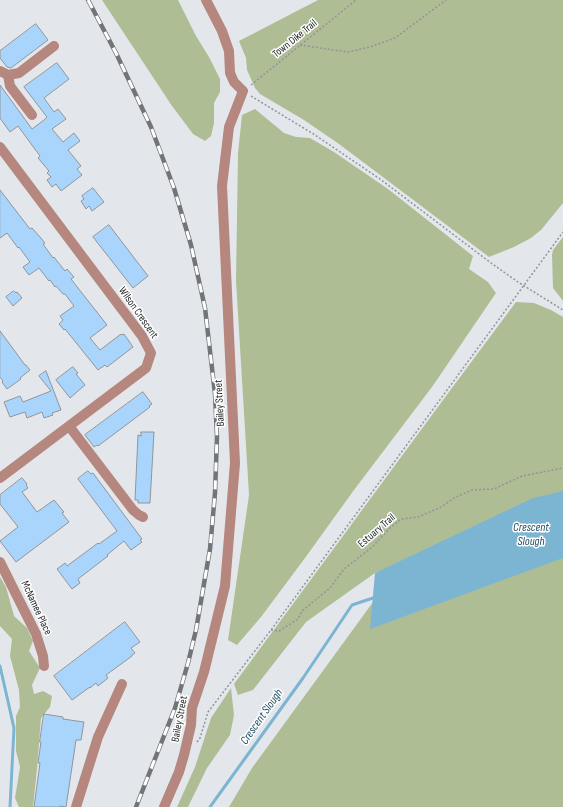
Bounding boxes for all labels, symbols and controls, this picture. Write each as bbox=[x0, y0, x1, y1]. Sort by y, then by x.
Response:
street label: Town Dike Trail bbox=[270, 17, 320, 61]
street label: Wilson Crescent bbox=[115, 285, 161, 341]
street label: Bailey Street bbox=[212, 379, 228, 427]
street label: Estuary Trail bbox=[356, 511, 398, 551]
water label: Crescent Slough bbox=[513, 521, 549, 549]
street label: McNamee Place bbox=[18, 579, 54, 637]
water label: Crescent Slough bbox=[238, 686, 286, 748]
street label: Bailey Street bbox=[169, 695, 191, 743]

